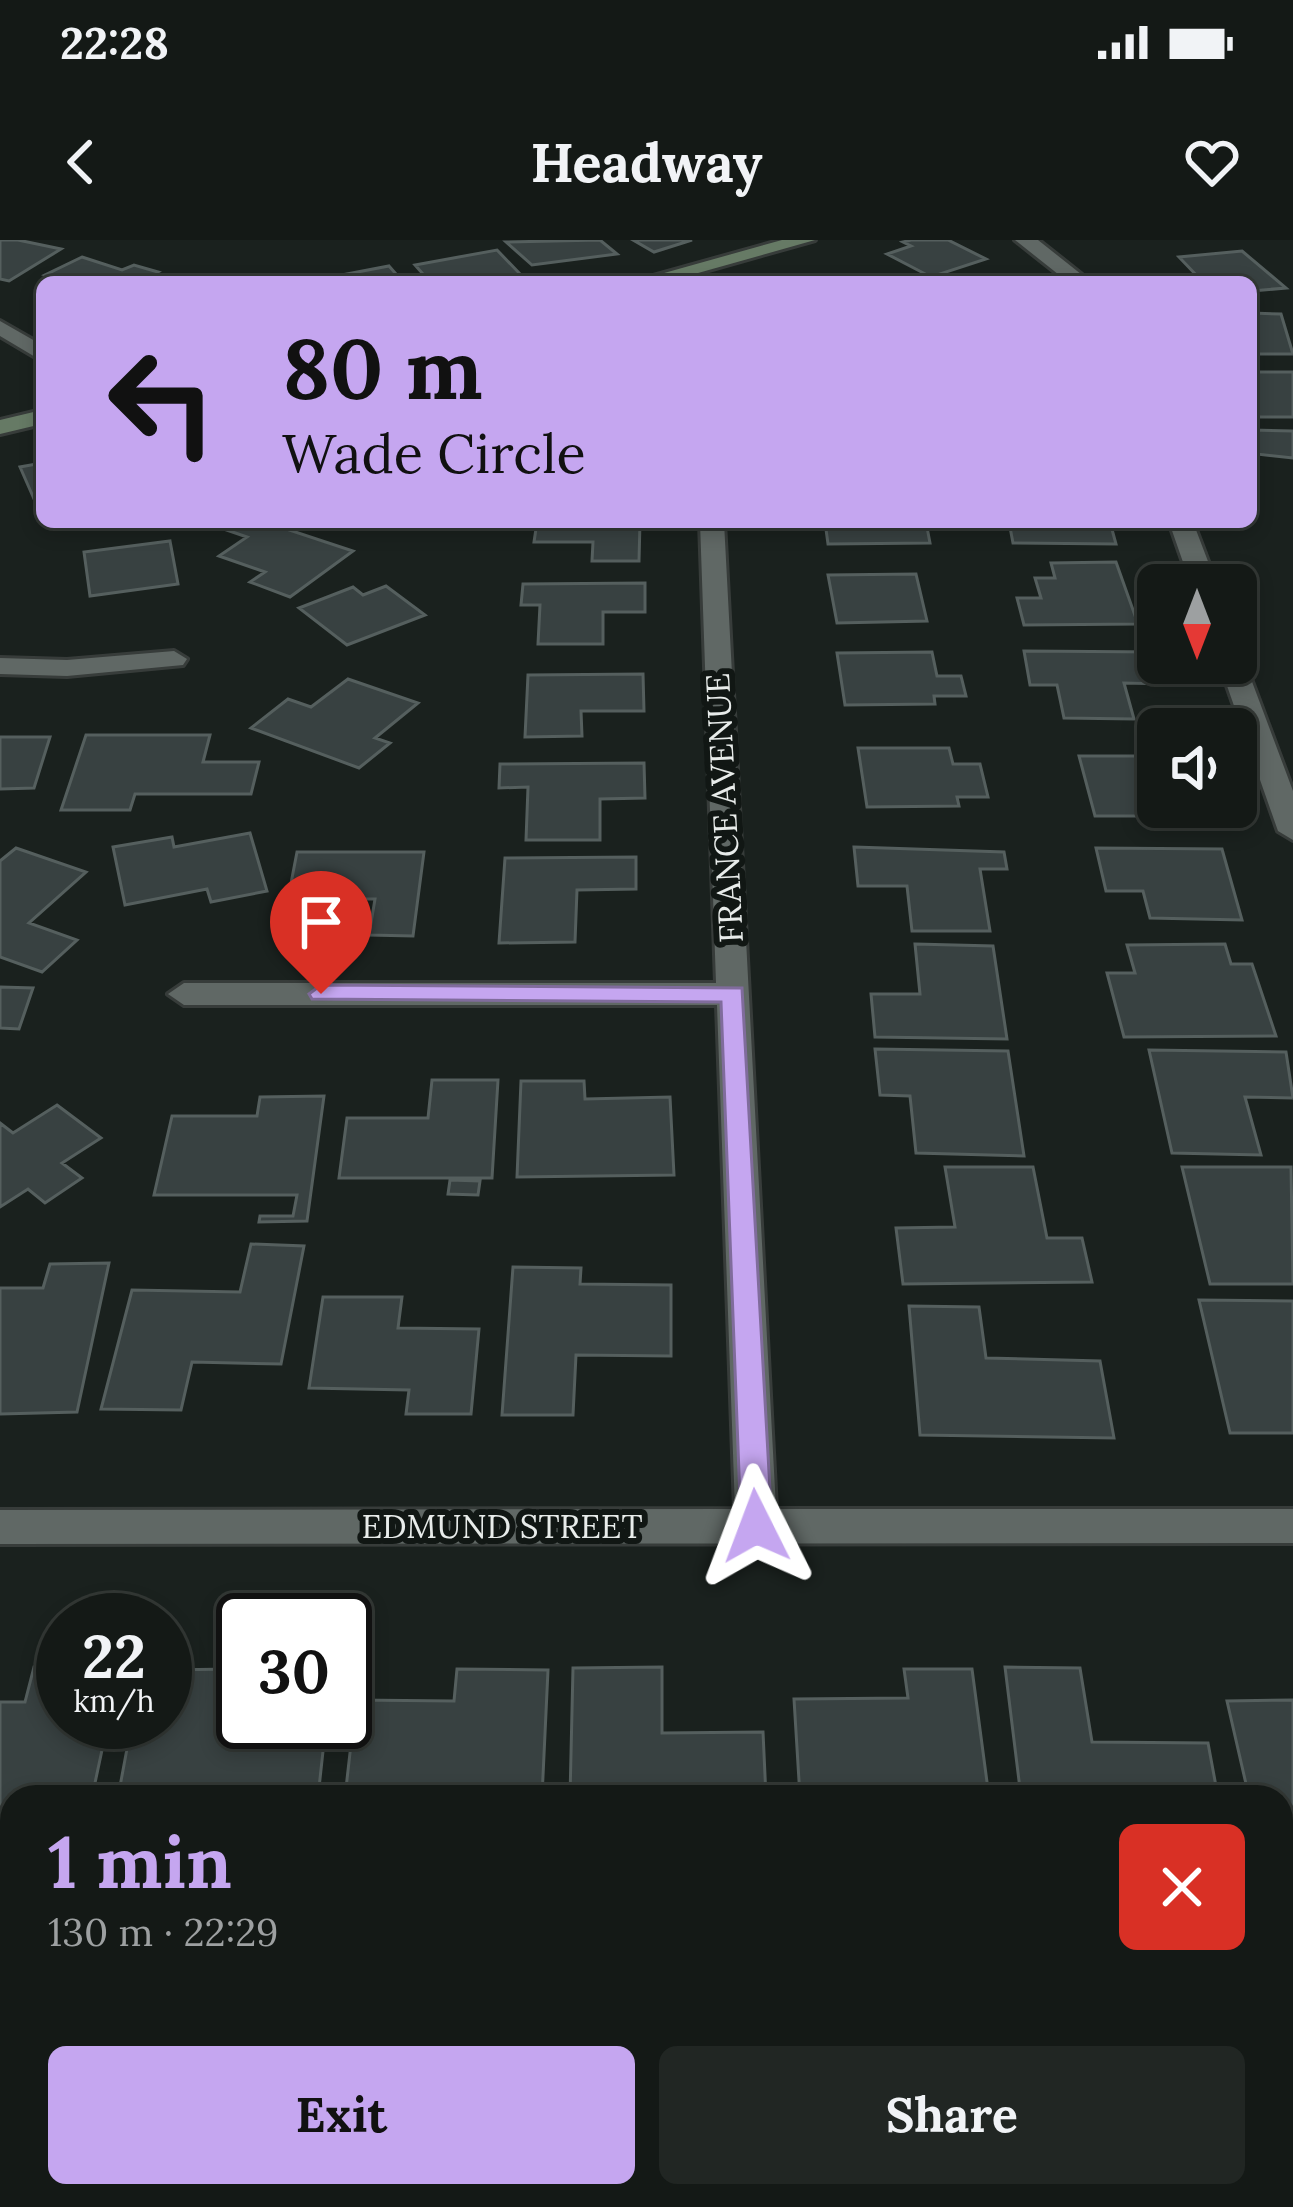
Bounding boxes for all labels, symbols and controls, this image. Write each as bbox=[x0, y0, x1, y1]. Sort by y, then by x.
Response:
text: 22:28 bbox=[60, 14, 169, 71]
text: Headway bbox=[530, 128, 763, 197]
icon: back bbox=[48, 129, 114, 195]
icon: heart bbox=[1179, 129, 1245, 195]
text: 80 m bbox=[282, 314, 483, 422]
icon: left bbox=[84, 324, 240, 480]
text: Wade Circle bbox=[282, 419, 586, 488]
north arrow bbox=[1137, 564, 1257, 684]
map controls bbox=[1137, 564, 1257, 828]
street label: FRANCE AVENUE bbox=[696, 672, 752, 944]
button: sound bbox=[1137, 708, 1257, 828]
pin bbox=[270, 871, 372, 994]
icon: arrive bbox=[288, 889, 354, 955]
position arrow bbox=[693, 1463, 819, 1589]
street label: EDMUND STREET bbox=[361, 1505, 643, 1547]
speed limit sign: 30 bbox=[216, 1593, 372, 1749]
text: 22 bbox=[82, 1618, 146, 1694]
text: km/h bbox=[73, 1682, 155, 1720]
text: 1 min bbox=[48, 1816, 232, 1908]
button: close bbox=[1119, 1824, 1245, 1950]
text: 130 m · 22:29 bbox=[48, 1907, 279, 1957]
button: Exit bbox=[48, 2046, 635, 2184]
button: Share bbox=[659, 2046, 1245, 2184]

